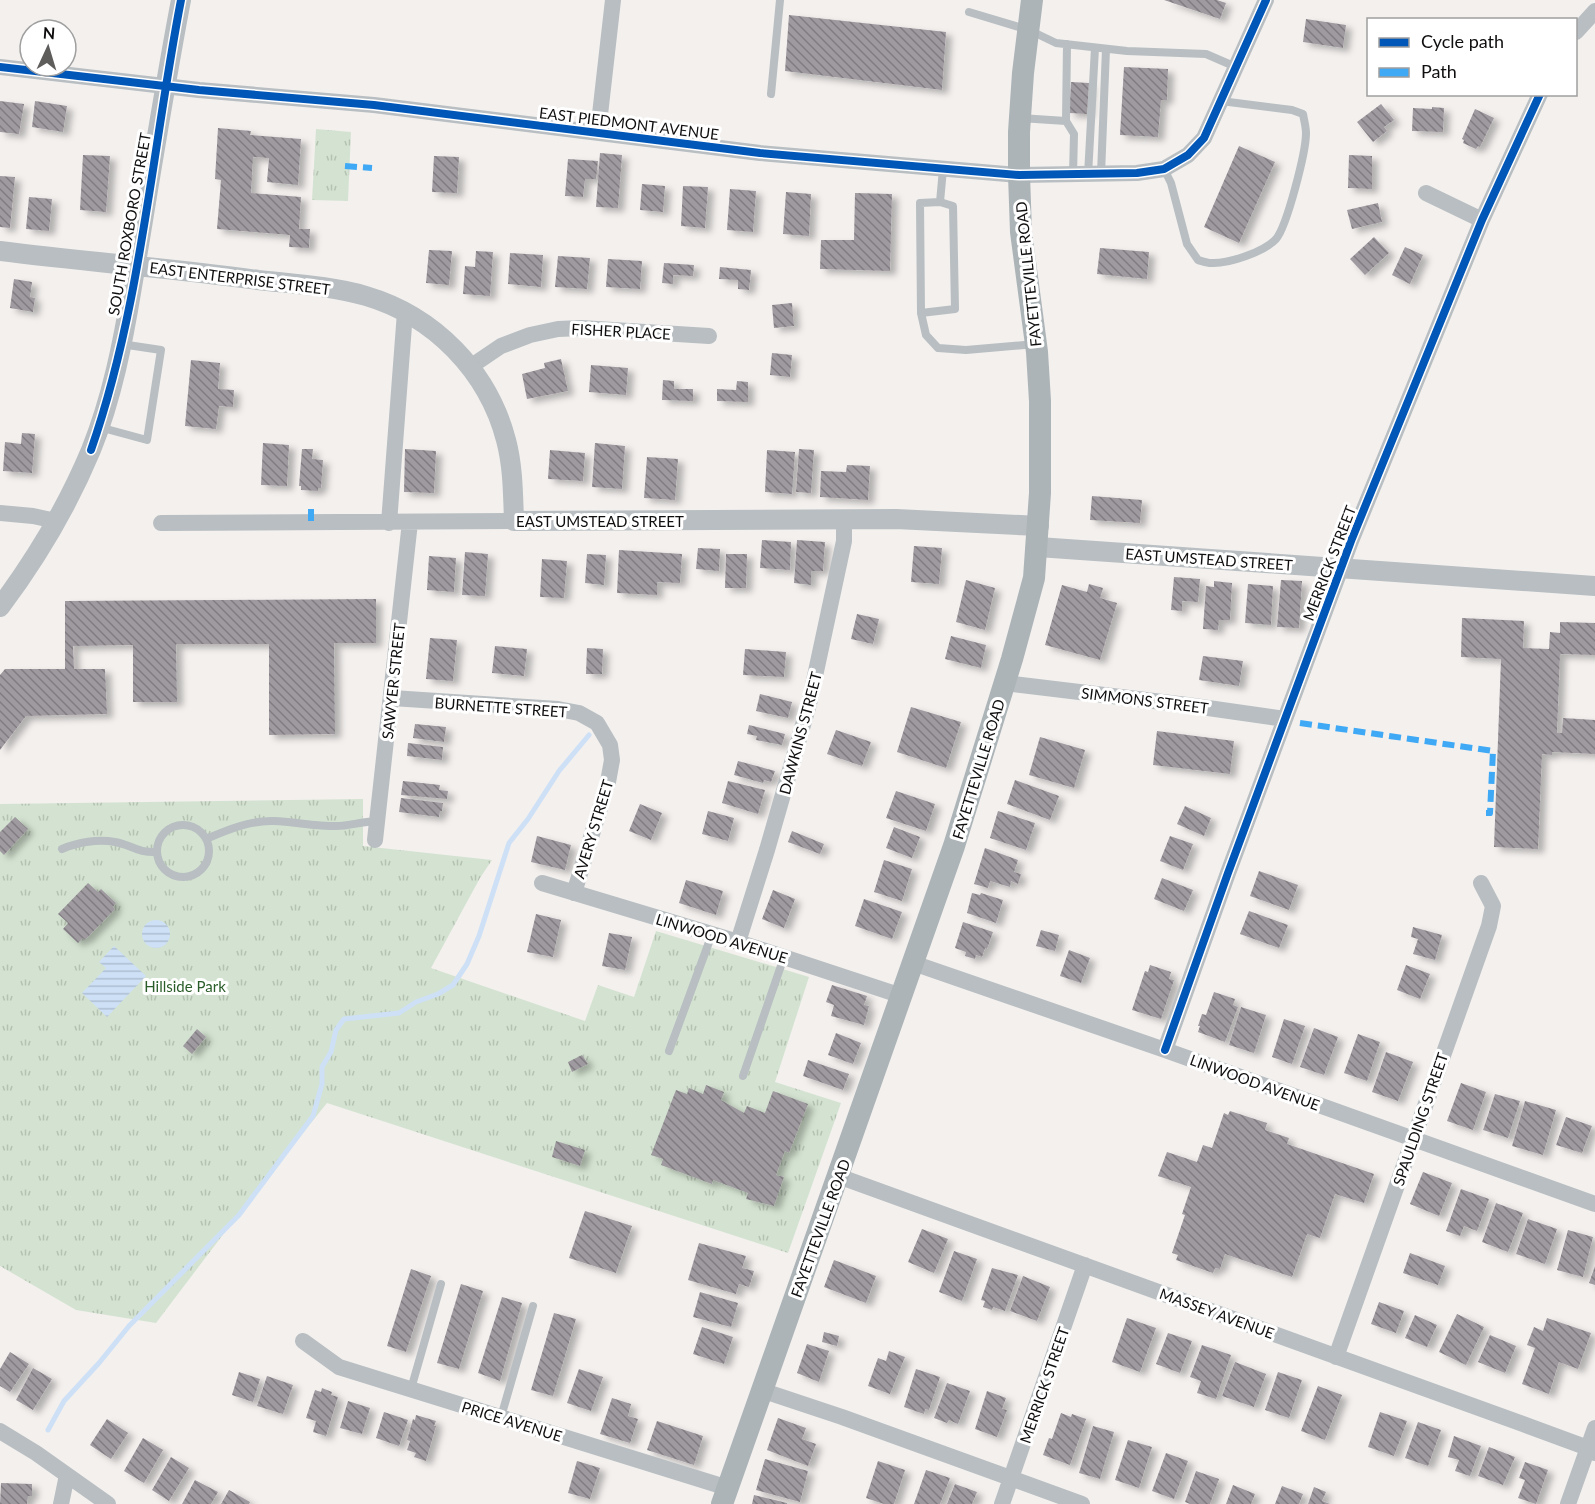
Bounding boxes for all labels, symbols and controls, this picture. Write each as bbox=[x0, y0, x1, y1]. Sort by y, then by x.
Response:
north arrow bbox=[18, 18, 78, 78]
legend bbox=[1367, 18, 1577, 96]
text: N bbox=[42, 23, 56, 42]
text: Cycle path bbox=[1421, 30, 1504, 52]
text: Path bbox=[1421, 60, 1457, 82]
street label: EAST PIEDMONT AVENUE bbox=[538, 103, 720, 143]
street label: SOUTH ROXBORO STREET bbox=[104, 131, 154, 317]
street label: FAYETTEVILLE ROAD bbox=[1011, 200, 1045, 348]
street label: EAST ENTERPRISE STREET bbox=[149, 258, 332, 298]
street label: FISHER PLACE bbox=[571, 319, 671, 343]
street label: MERRICK STREET bbox=[1299, 503, 1359, 623]
street label: EAST UMSTEAD STREET bbox=[516, 512, 684, 530]
street label: EAST UMSTEAD STREET bbox=[1125, 544, 1293, 574]
street label: SAWYER STREET bbox=[378, 622, 408, 740]
street label: DAWKINS STREET bbox=[775, 670, 825, 796]
street label: SIMMONS STREET bbox=[1080, 683, 1210, 717]
street label: BURNETTE STREET bbox=[434, 693, 568, 721]
street label: FAYETTEVILLE ROAD bbox=[948, 697, 1008, 841]
street label: AVERY STREET bbox=[569, 777, 617, 881]
street label: LINWOOD AVENUE bbox=[654, 909, 790, 967]
park label: Hillside Park bbox=[144, 977, 226, 995]
street label: LINWOOD AVENUE bbox=[1188, 1050, 1322, 1114]
street label: SPAULDING STREET bbox=[1389, 1050, 1451, 1188]
street label: FAYETTEVILLE ROAD bbox=[787, 1156, 853, 1300]
street label: MASSEY AVENUE bbox=[1157, 1284, 1277, 1342]
street label: MERRICK STREET bbox=[1016, 1324, 1072, 1446]
street label: PRICE AVENUE bbox=[460, 1397, 564, 1445]

